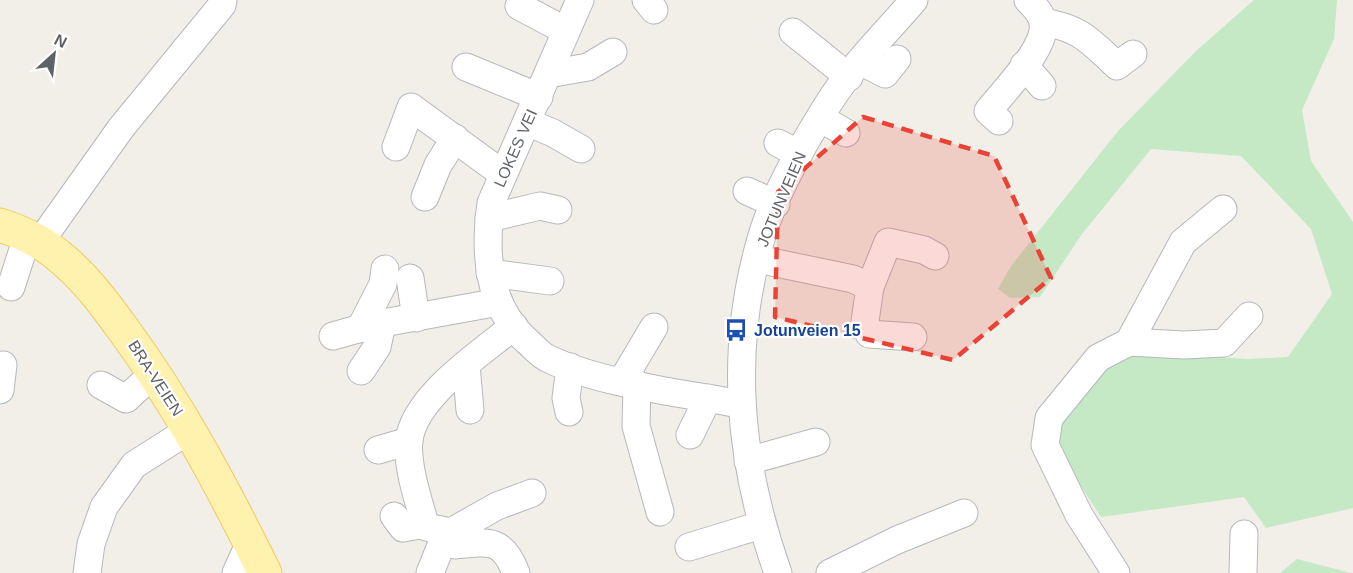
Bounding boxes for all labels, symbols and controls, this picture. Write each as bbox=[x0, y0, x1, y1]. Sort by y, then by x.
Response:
north arrow bbox=[24, 24, 84, 84]
text: N bbox=[52, 31, 70, 51]
street label: LOKES VEI bbox=[491, 107, 540, 190]
street label: JOTUNVEIEN bbox=[754, 149, 809, 249]
bus stop icon: Jotunveien 15 bbox=[723, 317, 749, 343]
place label: Jotunveien 15 bbox=[754, 322, 861, 339]
street label: BRA-VEIEN bbox=[125, 337, 186, 419]

